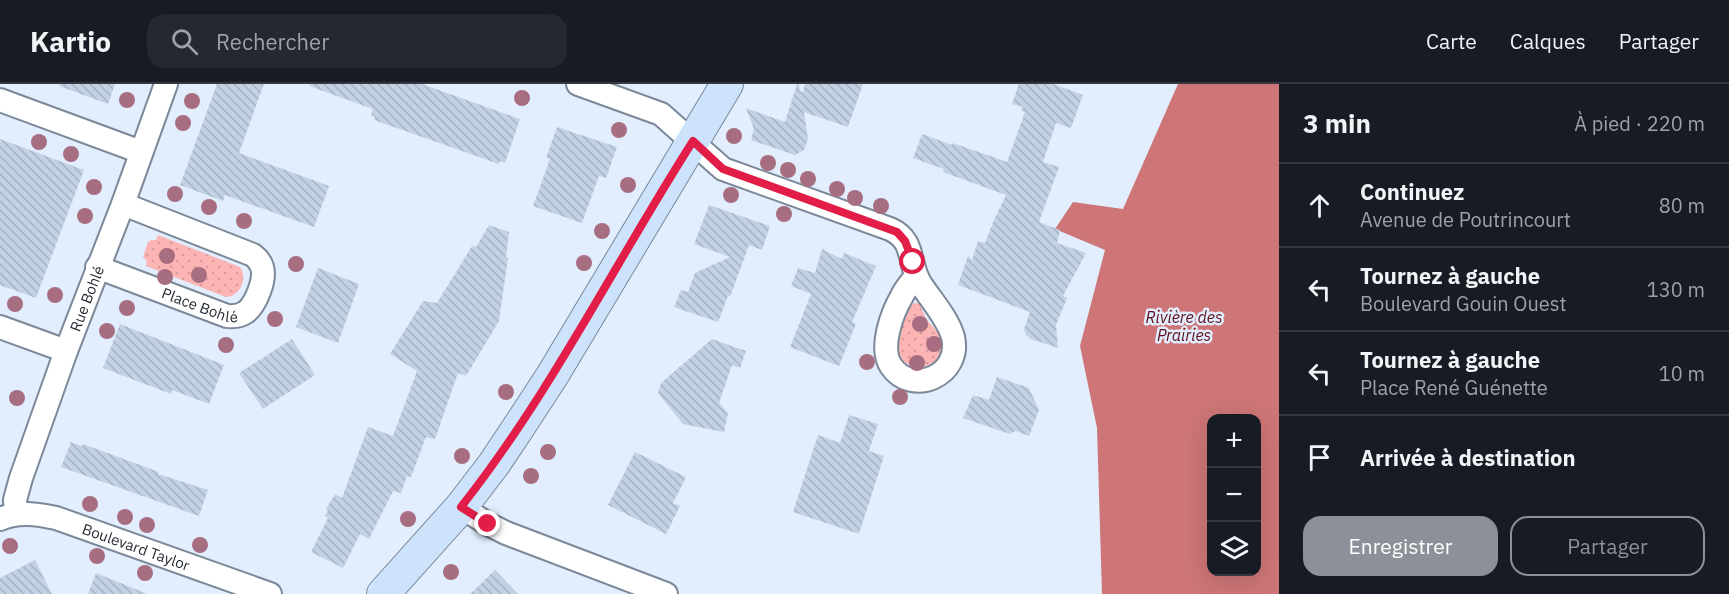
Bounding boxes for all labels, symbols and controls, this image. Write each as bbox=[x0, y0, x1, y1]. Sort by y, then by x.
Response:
search box bbox=[147, 14, 567, 68]
text: Kartio bbox=[30, 23, 111, 60]
icon: search bbox=[168, 25, 201, 58]
text: Rechercher bbox=[216, 27, 329, 56]
text: Carte bbox=[1426, 27, 1477, 55]
text: Calques bbox=[1510, 27, 1586, 55]
text: Partager bbox=[1619, 27, 1699, 55]
text: 3 min bbox=[1303, 106, 1371, 140]
text: À pied · 220 m bbox=[1574, 110, 1705, 137]
text: Continuez bbox=[1360, 177, 1464, 206]
icon: ahead bbox=[1303, 189, 1336, 222]
text: 80 m bbox=[1659, 192, 1705, 219]
text: Avenue de Poutrincourt bbox=[1360, 206, 1571, 233]
route start bbox=[899, 248, 925, 274]
text: Tournez à gauche bbox=[1360, 261, 1540, 290]
street label: Rue Bohlé bbox=[65, 263, 108, 334]
icon: left bbox=[1303, 273, 1336, 306]
text: 130 m bbox=[1647, 276, 1705, 303]
street label: Place Bohlé bbox=[159, 283, 239, 326]
text: Boulevard Gouin Ouest bbox=[1360, 290, 1566, 317]
water label: Rivière des Prairies bbox=[1145, 307, 1223, 345]
text: Tournez à gauche bbox=[1360, 345, 1540, 374]
icon: left bbox=[1303, 357, 1336, 390]
text: 10 m bbox=[1659, 360, 1705, 387]
text: Place René Guénette bbox=[1360, 374, 1548, 401]
map controls bbox=[1207, 414, 1261, 576]
button: + bbox=[1207, 414, 1261, 468]
icon: arrive bbox=[1303, 441, 1336, 474]
text: Arrivée à destination bbox=[1360, 443, 1576, 472]
button: − bbox=[1207, 468, 1261, 522]
route end bbox=[474, 510, 500, 536]
button: Enregistrer bbox=[1303, 516, 1498, 576]
button: Partager bbox=[1510, 516, 1705, 576]
street label: Boulevard Taylor bbox=[80, 519, 193, 574]
button: layers bbox=[1207, 522, 1261, 576]

